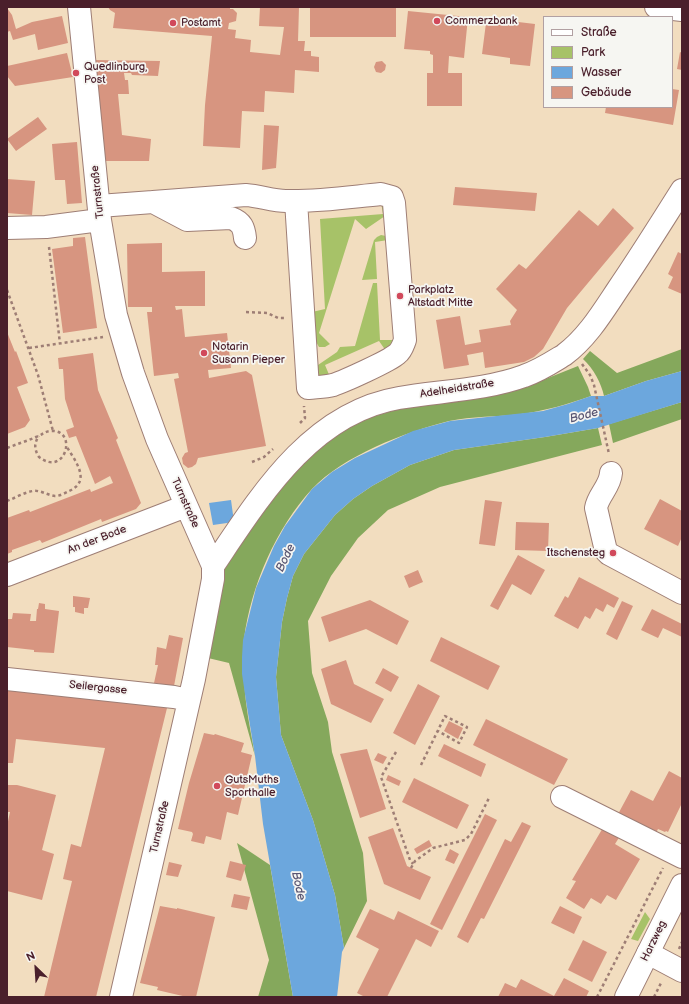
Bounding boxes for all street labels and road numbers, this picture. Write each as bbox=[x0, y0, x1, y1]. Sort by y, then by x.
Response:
street label: Turnstraße bbox=[89, 165, 107, 219]
street label: Adelheidstraße bbox=[419, 377, 495, 401]
street label: Turnstraße bbox=[168, 476, 202, 530]
street label: An der Bode bbox=[66, 523, 128, 557]
street label: Seilergasse bbox=[68, 678, 128, 698]
street label: Turnstraße bbox=[148, 799, 172, 855]
street label: Harzweg bbox=[638, 918, 670, 964]

